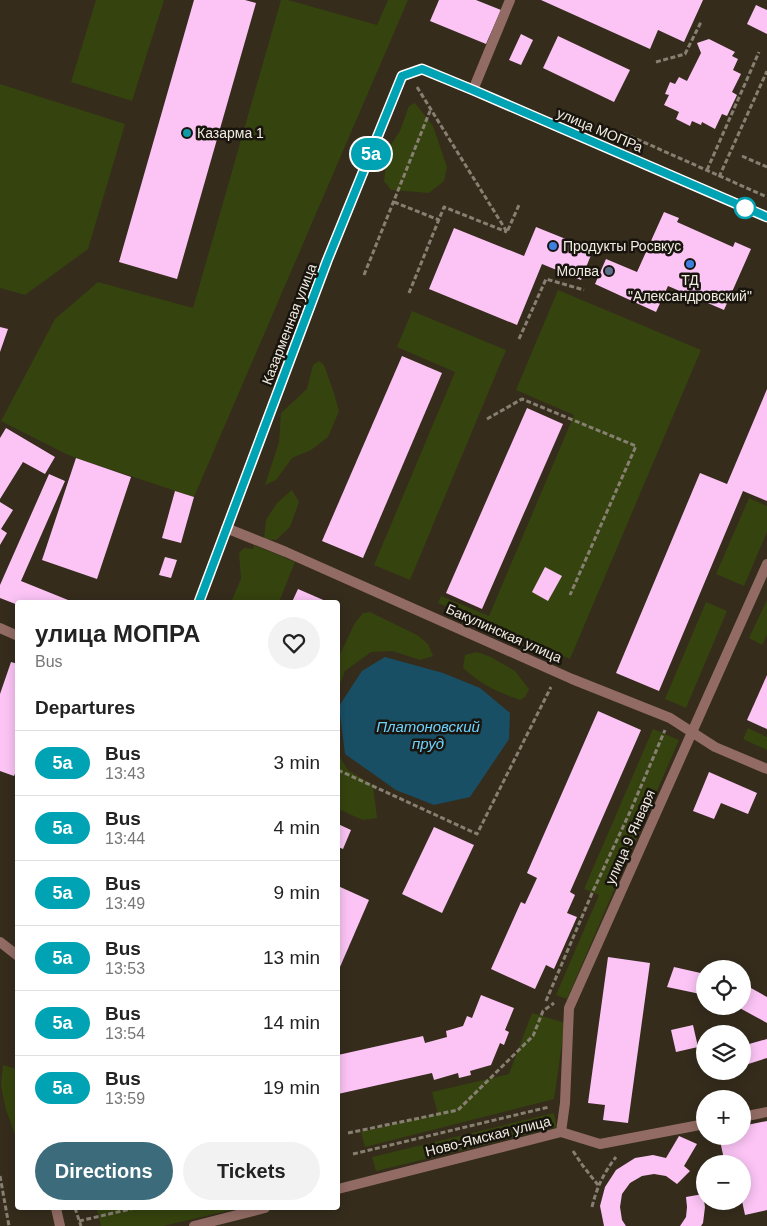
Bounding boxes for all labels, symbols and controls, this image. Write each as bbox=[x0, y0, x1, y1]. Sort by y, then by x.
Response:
street label: улица МОПРа bbox=[555, 105, 646, 155]
place label: Казарма 1 bbox=[197, 125, 264, 141]
marker: Казарма 1 bbox=[181, 127, 193, 139]
line badge: 5а bbox=[348, 138, 394, 170]
text: 5а bbox=[361, 144, 381, 164]
unlabelled marker bbox=[734, 197, 756, 219]
place label: Продукты Росвкус bbox=[563, 238, 681, 254]
marker: Продукты Росвкус bbox=[547, 240, 559, 252]
marker: ТД "Александровский" bbox=[684, 258, 696, 270]
street label: Казарменная улица bbox=[259, 261, 320, 387]
place label: Молва bbox=[556, 263, 599, 279]
marker: Молва bbox=[603, 265, 615, 277]
place label: ТД "Александровский" bbox=[628, 272, 752, 304]
street label: Бакулинская улица bbox=[444, 600, 564, 666]
button: heart bbox=[268, 617, 320, 669]
text: улица МОПРА bbox=[35, 620, 200, 647]
text: Bus bbox=[35, 653, 63, 670]
text: Departures bbox=[35, 697, 135, 718]
water label: Платоновский пруд bbox=[376, 718, 481, 752]
text: Bus bbox=[105, 743, 141, 764]
text: 3 min bbox=[274, 752, 320, 773]
text: 5а bbox=[52, 753, 73, 773]
text: 13:43 bbox=[105, 765, 145, 782]
street label: улица 9 Января bbox=[602, 787, 658, 887]
text: Bus bbox=[105, 808, 141, 829]
text: 4 min bbox=[274, 817, 320, 838]
text: 5а bbox=[52, 818, 73, 838]
text: 13:44 bbox=[105, 830, 145, 847]
text: Bus bbox=[105, 873, 141, 894]
text: 9 min bbox=[274, 882, 320, 903]
text: 5а bbox=[52, 883, 73, 903]
text: 13:49 bbox=[105, 895, 145, 912]
text: Bus bbox=[105, 938, 141, 959]
text: 13 min bbox=[263, 947, 320, 968]
text: 5а bbox=[52, 948, 73, 968]
text: 13:53 bbox=[105, 960, 145, 977]
map controls bbox=[696, 960, 751, 1210]
button: locate bbox=[696, 960, 751, 1015]
text: Bus bbox=[105, 1003, 141, 1024]
text: 14 min bbox=[263, 1012, 320, 1033]
text: 5а bbox=[52, 1013, 73, 1033]
text: 13:54 bbox=[105, 1025, 145, 1042]
button: layers bbox=[696, 1025, 751, 1080]
text: Bus bbox=[105, 1068, 141, 1089]
text: 19 min bbox=[263, 1077, 320, 1098]
text: 5а bbox=[52, 1078, 73, 1098]
text: 13:59 bbox=[105, 1090, 145, 1107]
button: + bbox=[696, 1090, 751, 1145]
street label: Ново-Ямская улица bbox=[424, 1113, 552, 1159]
button: Directions bbox=[35, 1142, 173, 1200]
button: Tickets bbox=[183, 1142, 320, 1200]
button: − bbox=[696, 1155, 751, 1210]

